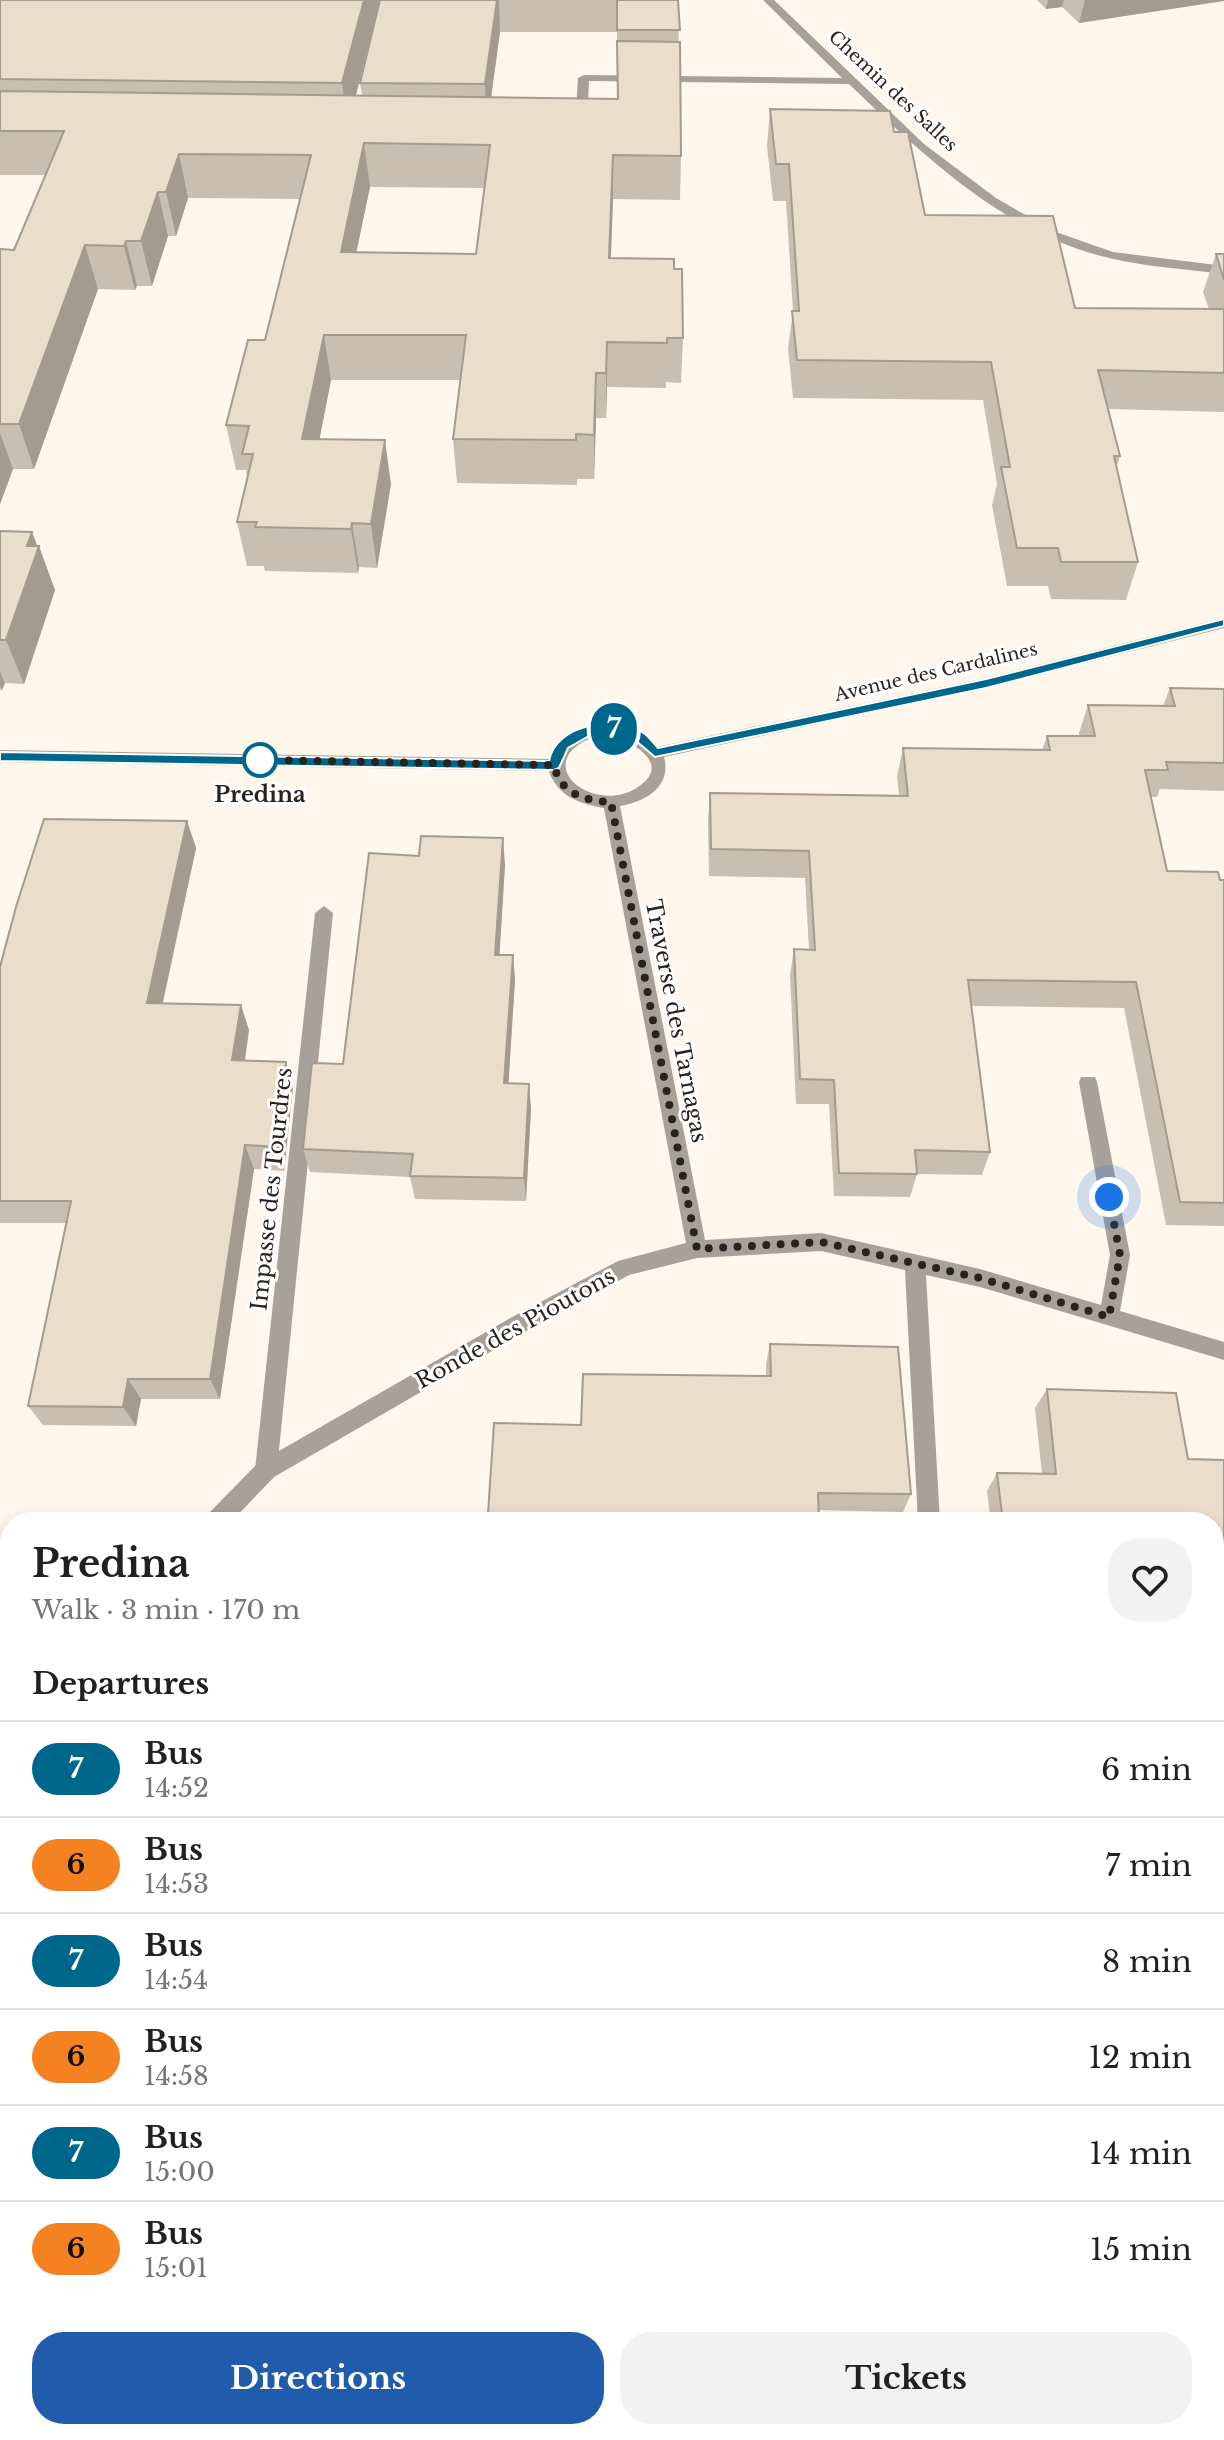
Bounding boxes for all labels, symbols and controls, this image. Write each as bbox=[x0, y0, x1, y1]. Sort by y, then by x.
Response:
street label: Chemin des Salles bbox=[824, 26, 962, 156]
street label: Avenue des Cardalines bbox=[832, 638, 1039, 706]
line badge: 7 bbox=[588, 703, 640, 755]
text: 7 bbox=[607, 711, 621, 746]
marker: Predina bbox=[243, 743, 277, 777]
place label: Predina bbox=[214, 781, 306, 808]
street label: Traverse des Tarnagas bbox=[640, 897, 713, 1145]
street label: Impasse des Tourdres bbox=[245, 1066, 298, 1312]
your location bbox=[1089, 1177, 1129, 1217]
street label: Ronde des Pioutons bbox=[411, 1262, 620, 1394]
button: heart bbox=[1108, 1538, 1192, 1622]
text: Predina bbox=[32, 1540, 190, 1587]
text: Walk · 3 min · 170 m bbox=[32, 1594, 300, 1626]
text: Departures bbox=[32, 1665, 209, 1702]
text: Bus bbox=[144, 1735, 203, 1772]
text: 7 bbox=[69, 1751, 83, 1786]
text: 6 min bbox=[1101, 1751, 1192, 1788]
text: 14:52 bbox=[144, 1772, 209, 1804]
text: Bus bbox=[144, 1831, 203, 1868]
text: 6 bbox=[67, 1847, 85, 1882]
text: 7 min bbox=[1105, 1847, 1192, 1884]
text: 14:53 bbox=[144, 1868, 209, 1900]
text: Bus bbox=[144, 1927, 203, 1964]
text: 7 bbox=[69, 1943, 83, 1978]
text: 8 min bbox=[1102, 1943, 1192, 1980]
text: 14:54 bbox=[144, 1964, 208, 1996]
text: Bus bbox=[144, 2023, 203, 2060]
text: 6 bbox=[67, 2039, 85, 2074]
text: 12 min bbox=[1088, 2039, 1192, 2076]
text: 14:58 bbox=[144, 2060, 209, 2092]
text: Bus bbox=[144, 2119, 203, 2156]
text: 7 bbox=[69, 2135, 83, 2170]
text: 14 min bbox=[1089, 2135, 1192, 2172]
text: 15:00 bbox=[144, 2156, 215, 2188]
text: Bus bbox=[144, 2215, 203, 2252]
text: 6 bbox=[67, 2231, 85, 2266]
text: 15 min bbox=[1090, 2231, 1192, 2268]
text: 15:01 bbox=[144, 2252, 208, 2284]
button: Directions bbox=[32, 2332, 604, 2424]
button: Tickets bbox=[620, 2332, 1192, 2424]

